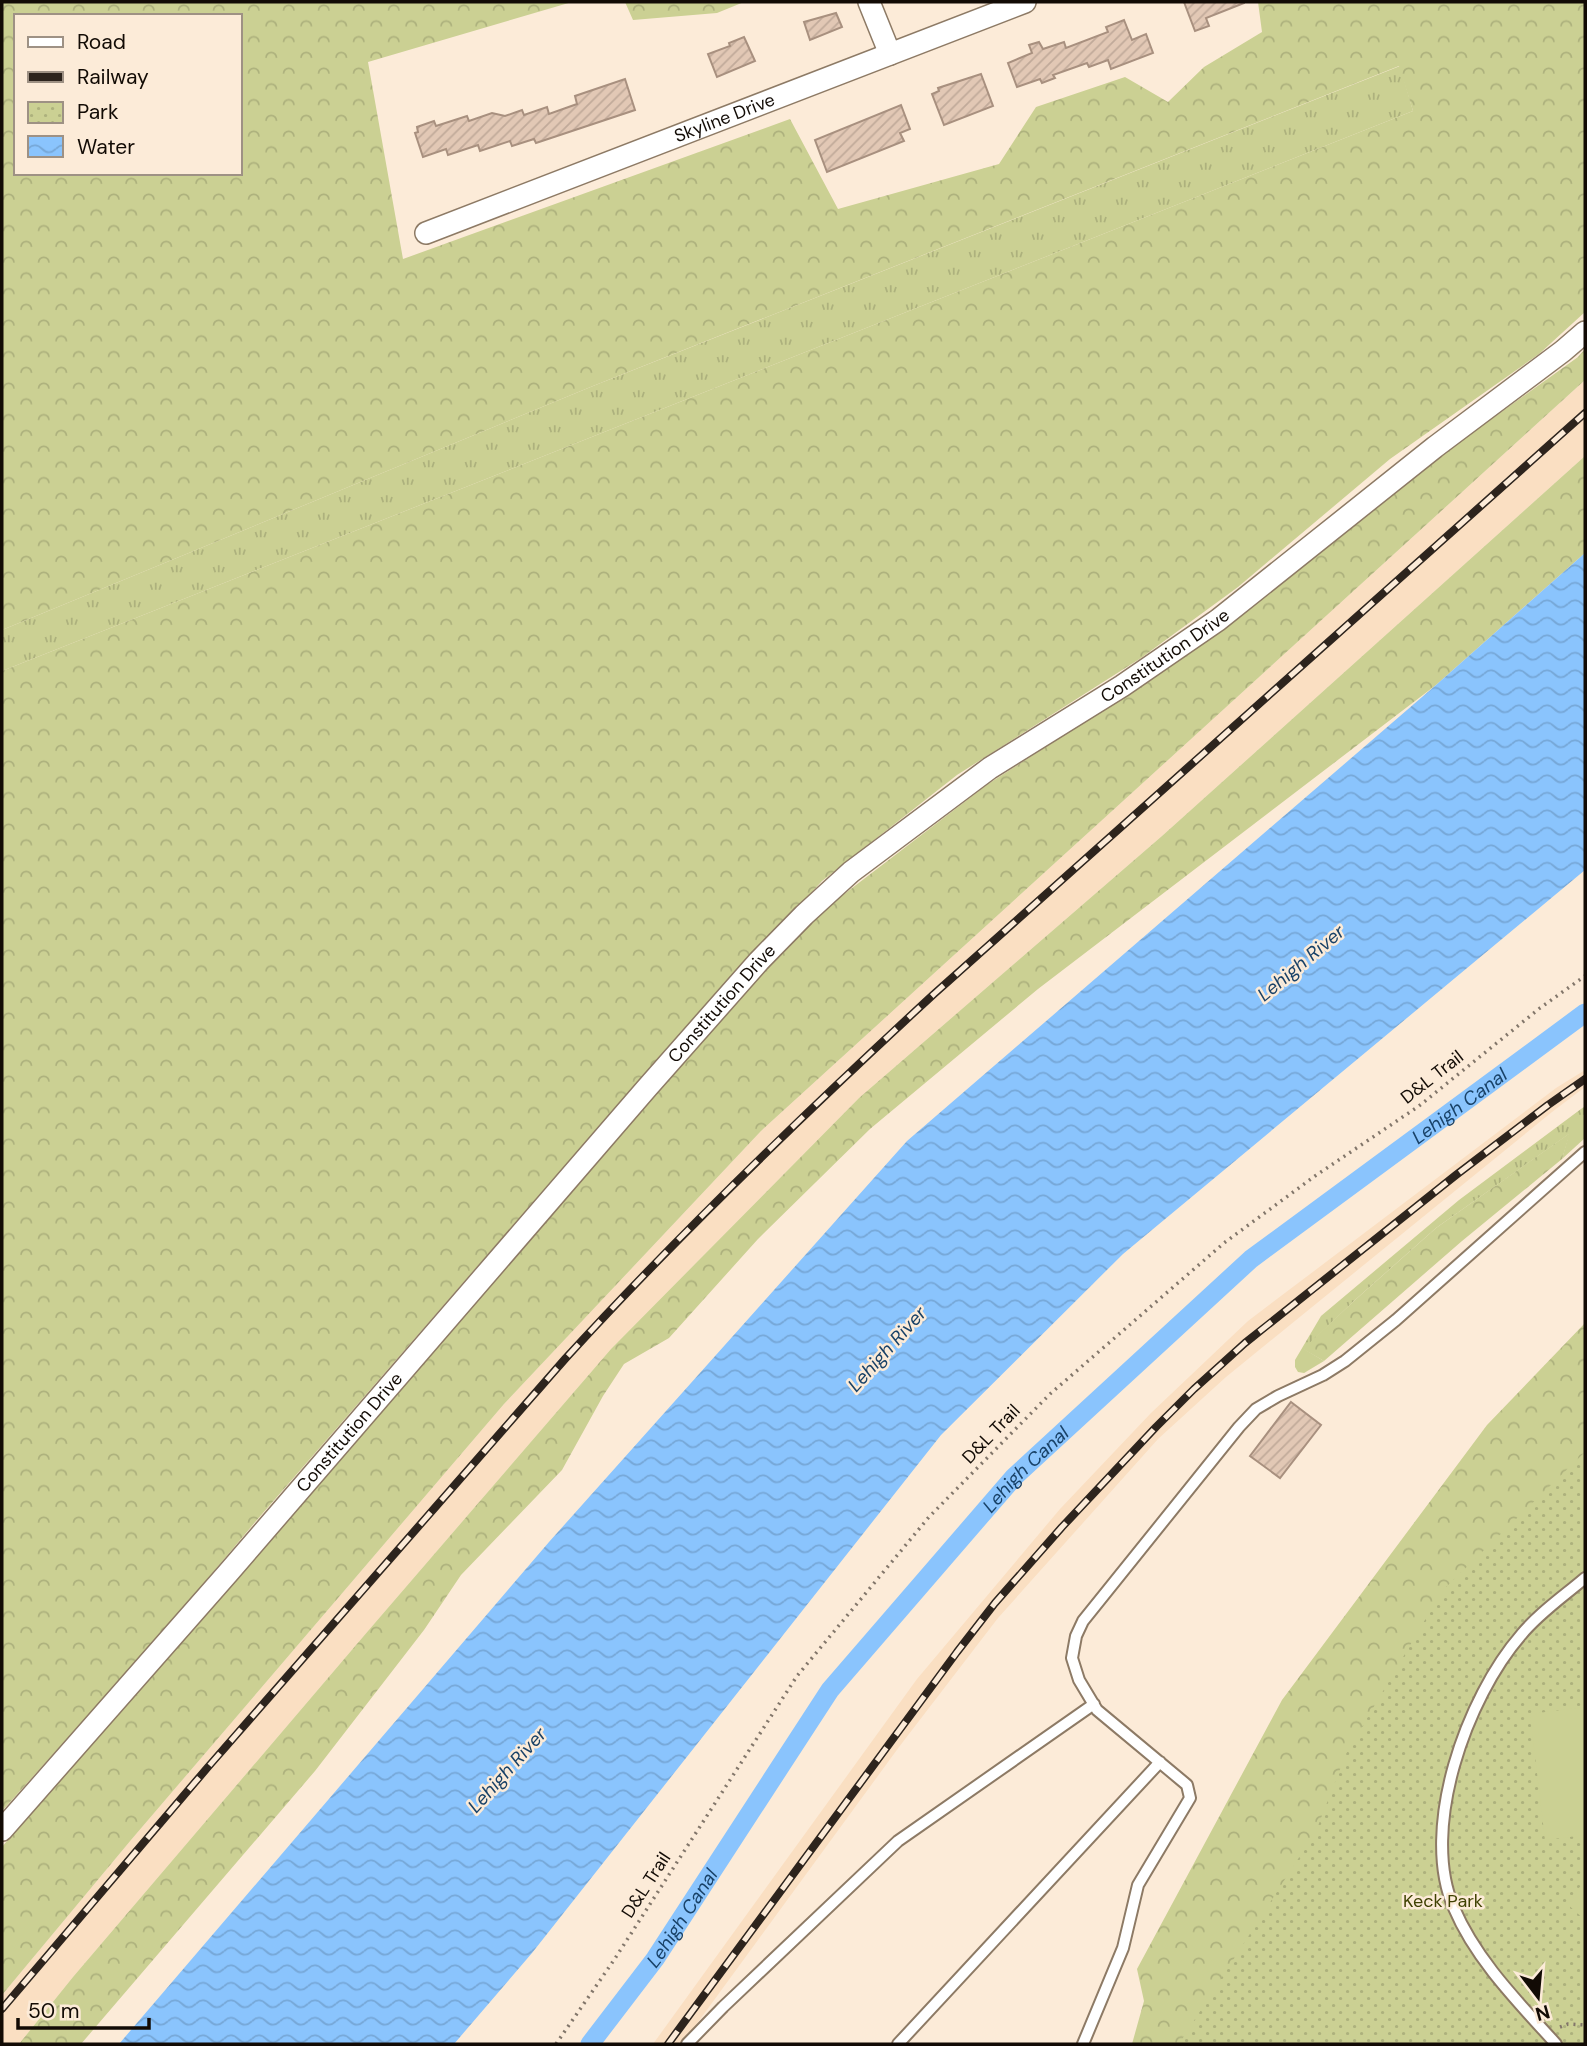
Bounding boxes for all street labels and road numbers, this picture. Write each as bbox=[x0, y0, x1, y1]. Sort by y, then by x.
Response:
street label: Skyline Drive bbox=[671, 88, 778, 148]
street label: Constitution Drive bbox=[1096, 603, 1235, 708]
street label: Constitution Drive bbox=[663, 939, 781, 1068]
street label: D&L Trail bbox=[1396, 1045, 1468, 1109]
street label: Constitution Drive bbox=[291, 1367, 408, 1497]
street label: D&L Trail bbox=[957, 1399, 1025, 1469]
street label: D&L Trail bbox=[616, 1848, 676, 1922]

